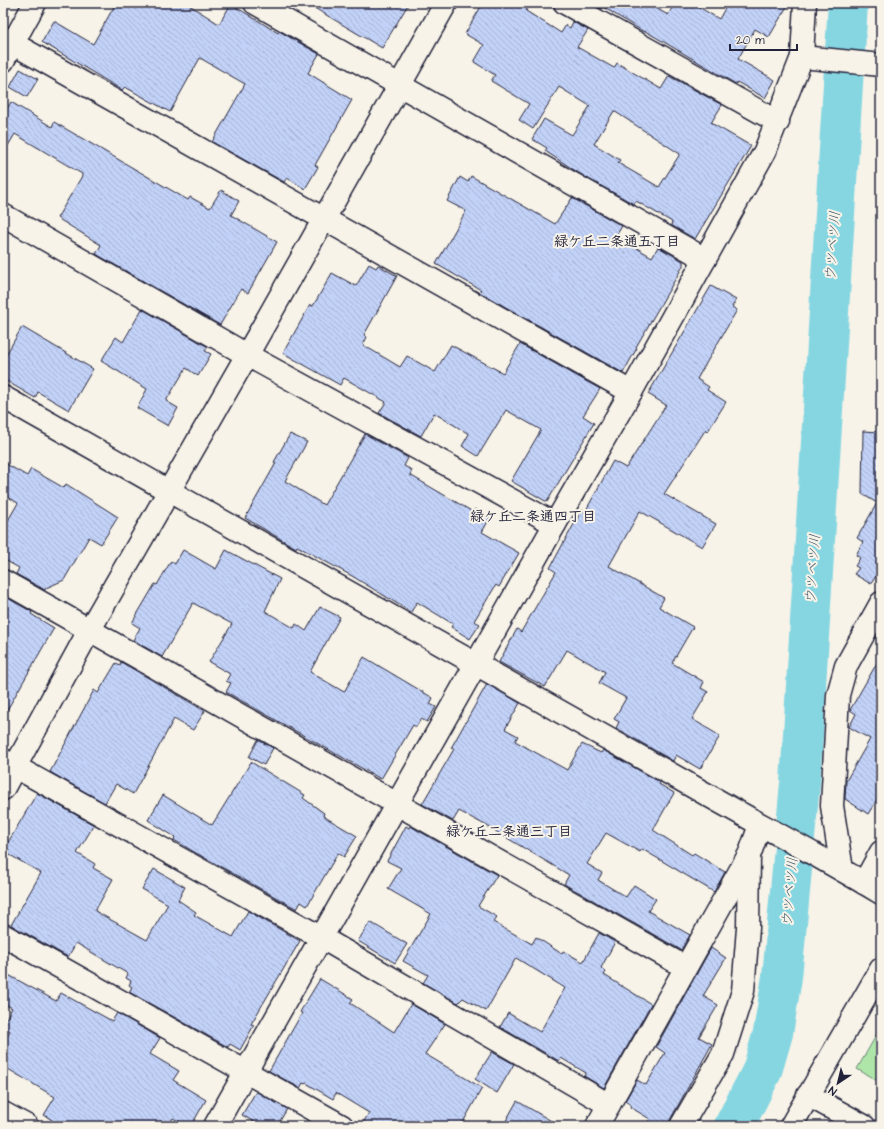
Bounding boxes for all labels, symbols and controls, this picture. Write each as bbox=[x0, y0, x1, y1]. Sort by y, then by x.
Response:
scale bar bbox=[730, 26, 797, 52]
text: 20 m bbox=[736, 32, 765, 49]
water label: ウツベツ川 bbox=[821, 210, 845, 282]
district label: 緑ケ丘二条通五丁目 bbox=[554, 232, 680, 252]
district label: 緑ケ丘二条通四丁目 bbox=[470, 507, 596, 527]
water label: ウツベツ川 bbox=[801, 533, 825, 605]
district label: 緑ケ丘二条通三丁目 bbox=[446, 822, 572, 842]
water label: ウツベツ川 bbox=[777, 856, 803, 928]
north arrow bbox=[818, 1063, 858, 1103]
text: N bbox=[825, 1083, 840, 1099]

